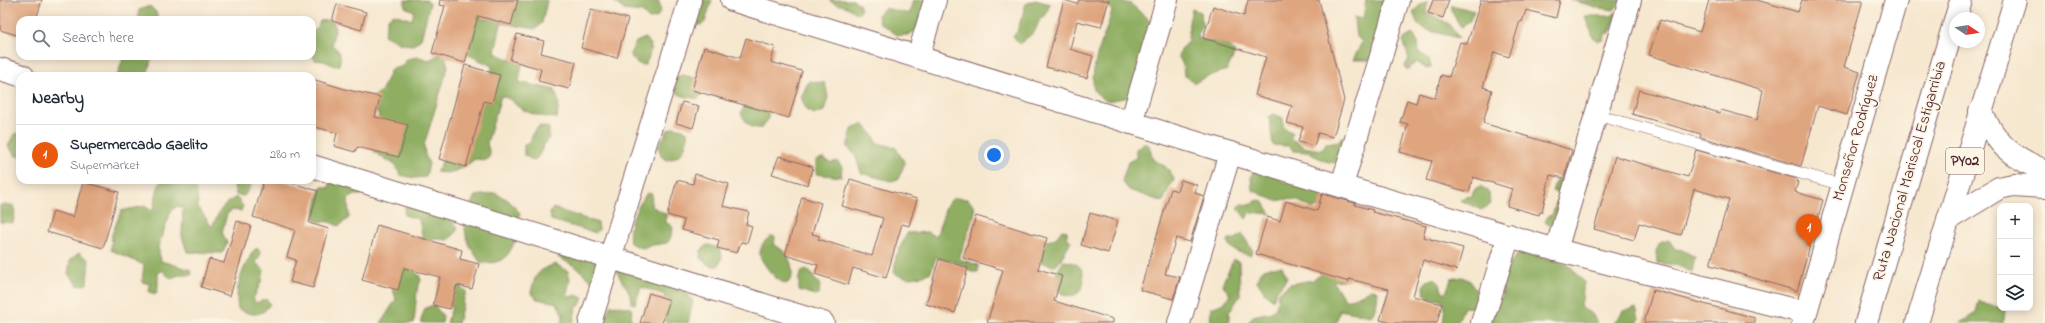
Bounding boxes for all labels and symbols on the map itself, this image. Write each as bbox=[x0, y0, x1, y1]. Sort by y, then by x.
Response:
north arrow bbox=[1949, 12, 1985, 48]
street label: Ruta Nacional Mariscal Estigarribia bbox=[1867, 58, 1953, 284]
street label: Monseñor Rodríguez bbox=[1826, 72, 1886, 204]
your location bbox=[984, 145, 1004, 165]
road number: PY02 bbox=[1946, 148, 1984, 174]
pin: 1 bbox=[1796, 214, 1822, 247]

